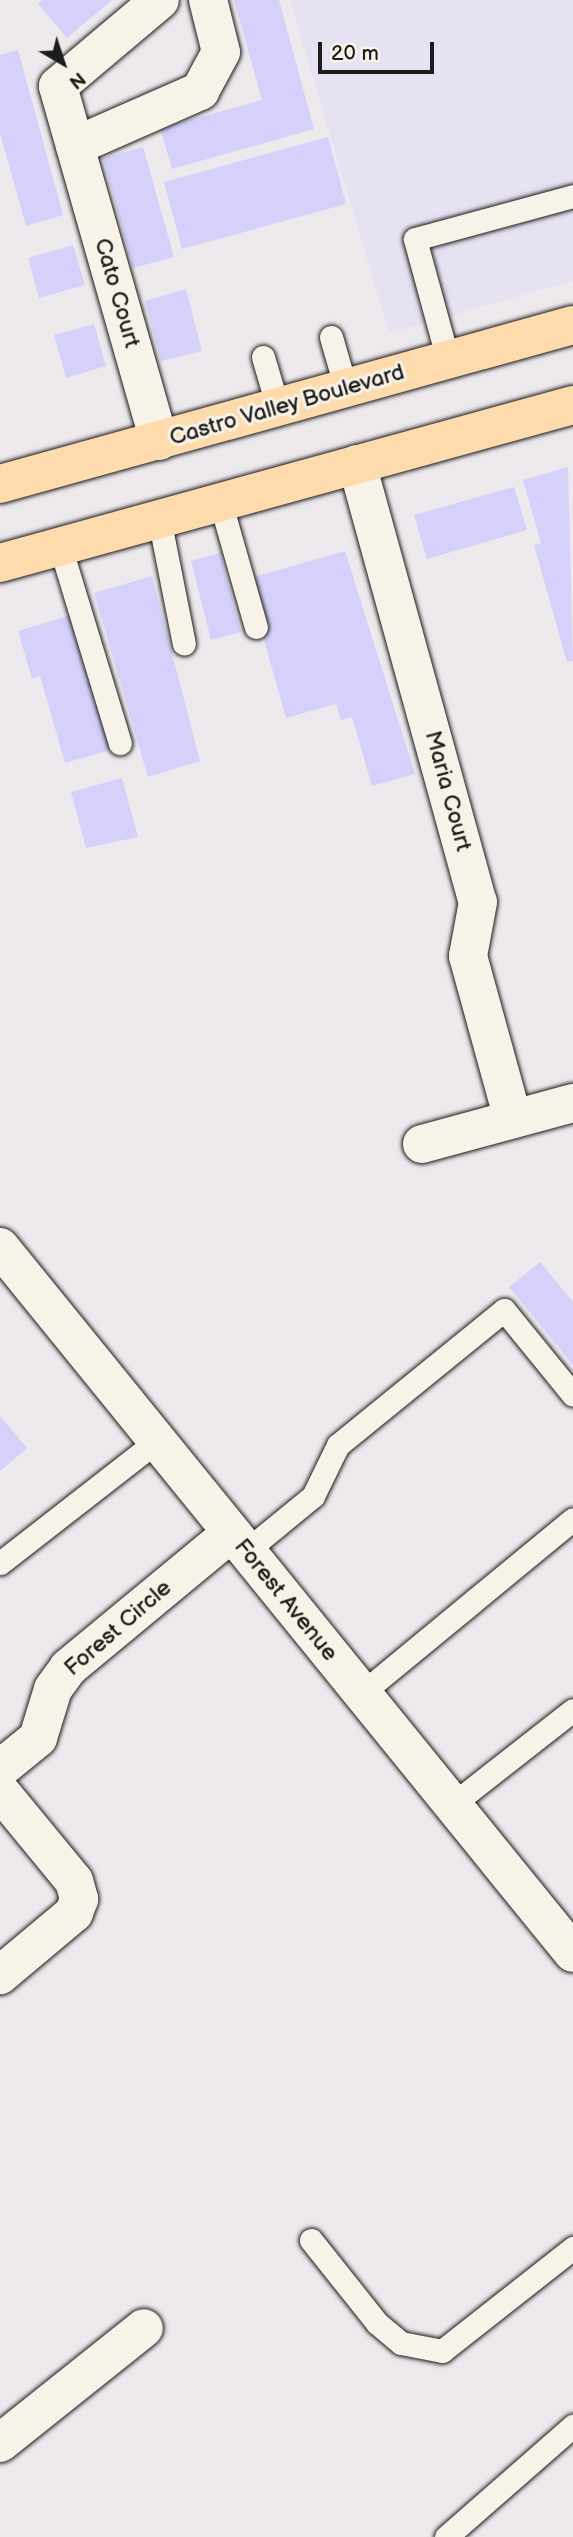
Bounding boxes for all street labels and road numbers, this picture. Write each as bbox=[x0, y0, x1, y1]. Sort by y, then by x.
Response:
street label: Cato Court bbox=[88, 235, 146, 351]
street label: Castro Valley Boulevard bbox=[165, 358, 409, 452]
street label: Maria Court bbox=[419, 728, 477, 854]
street label: Forest Avenue bbox=[228, 1533, 344, 1667]
street label: Forest Circle bbox=[59, 1574, 177, 1682]

